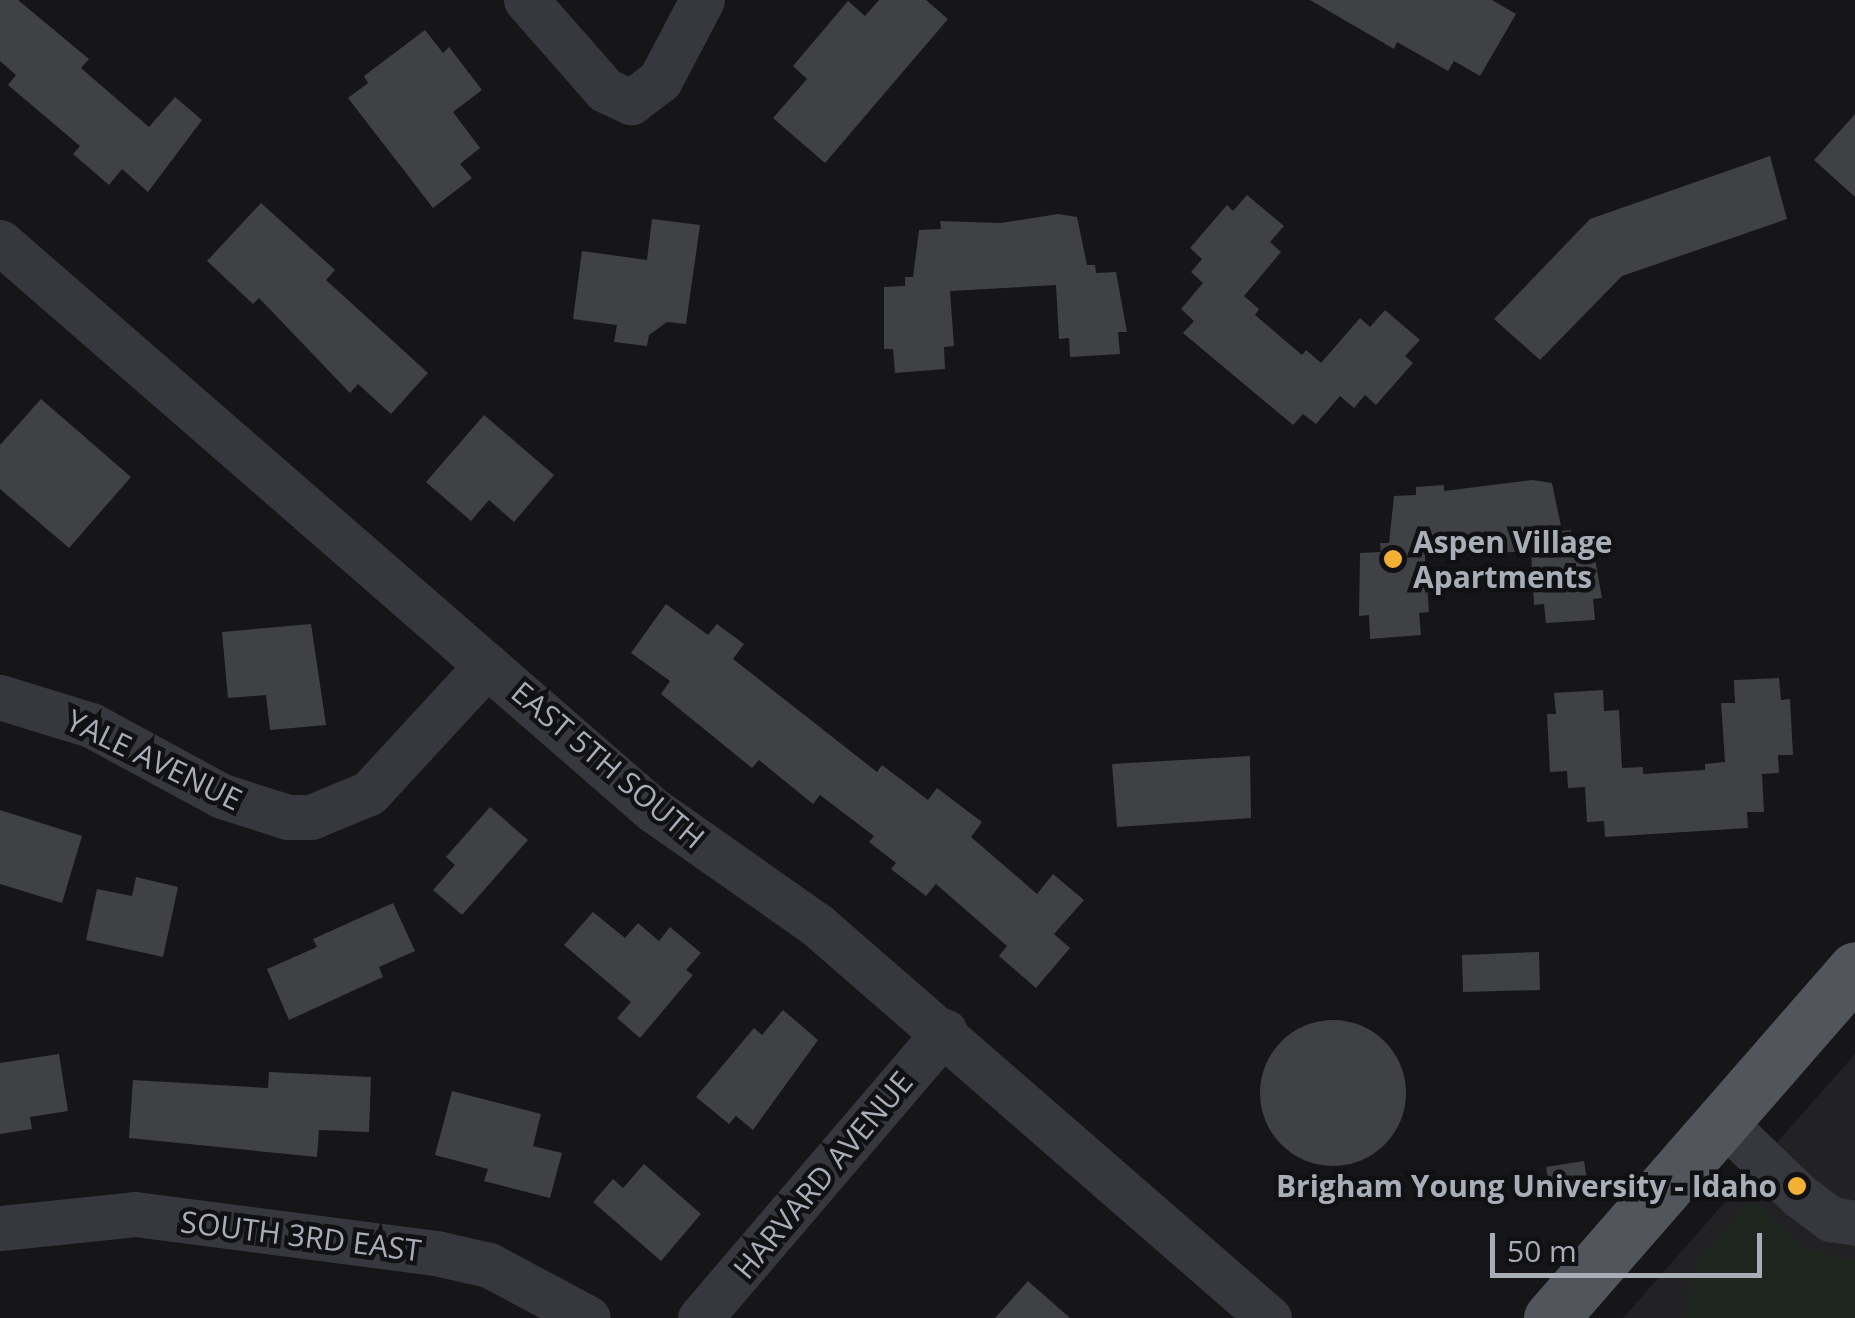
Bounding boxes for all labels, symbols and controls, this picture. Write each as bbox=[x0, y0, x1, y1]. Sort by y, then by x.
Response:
place label: Aspen Village Apartments bbox=[1413, 524, 1613, 594]
marker: Aspen Village Apartments bbox=[1382, 548, 1404, 570]
street label: EAST 5TH SOUTH bbox=[504, 674, 712, 856]
street label: YALE AVENUE bbox=[60, 702, 248, 818]
street label: HARVARD AVENUE bbox=[726, 1064, 920, 1286]
place label: Brigham Young University - Idaho bbox=[1276, 1168, 1777, 1204]
marker: Brigham Young University - Idaho bbox=[1786, 1175, 1808, 1197]
street label: SOUTH 3RD EAST bbox=[179, 1203, 423, 1269]
scale bar bbox=[1495, 1213, 1768, 1275]
text: 50 m bbox=[1507, 1230, 1577, 1271]

